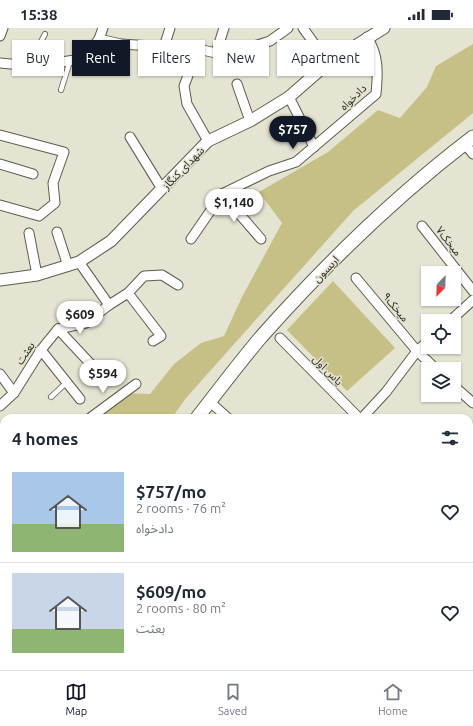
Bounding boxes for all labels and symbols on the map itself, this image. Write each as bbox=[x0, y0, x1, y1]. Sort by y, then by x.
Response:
street label: دادخواه bbox=[337, 82, 369, 113]
pin: $757 bbox=[269, 116, 317, 150]
street label: شهدای کنگاز bbox=[159, 144, 207, 193]
pin: $1,140 bbox=[201, 189, 267, 223]
street label: میخک۷ bbox=[433, 224, 464, 259]
street label: اریسون bbox=[311, 253, 342, 285]
north arrow bbox=[421, 266, 461, 306]
street label: میخک۹ bbox=[380, 290, 412, 325]
pin: $609 bbox=[56, 301, 104, 335]
street label: بعثت bbox=[13, 339, 38, 367]
street label: یاس اول bbox=[310, 352, 346, 388]
pin: $594 bbox=[79, 360, 127, 394]

